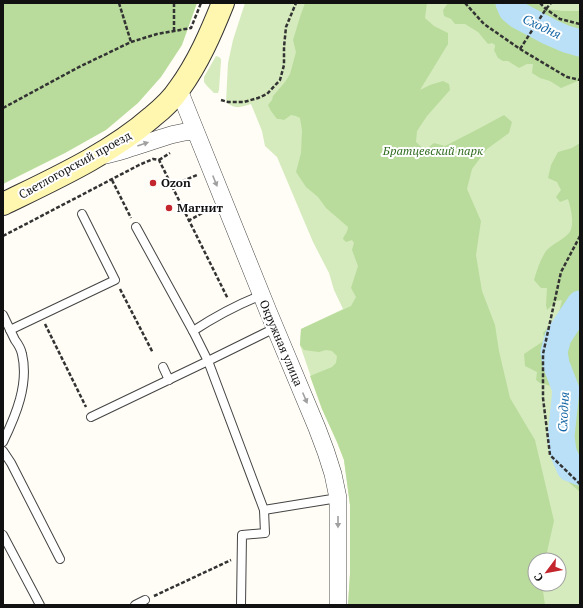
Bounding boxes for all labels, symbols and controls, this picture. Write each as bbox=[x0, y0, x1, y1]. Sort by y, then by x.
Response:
water label: Сходня bbox=[520, 9, 564, 43]
street label: Светлогорский проезд bbox=[16, 127, 134, 202]
one-way arrow bbox=[137, 141, 149, 147]
park label: Братцевский парк bbox=[382, 143, 483, 158]
place label: Ozon bbox=[161, 175, 191, 190]
one-way arrow bbox=[212, 175, 218, 186]
marker: Ozon bbox=[148, 178, 158, 188]
place label: Магнит bbox=[177, 200, 223, 215]
marker: Магнит bbox=[164, 203, 174, 213]
street label: Окружная улица bbox=[256, 297, 306, 388]
water label: Сходня bbox=[553, 391, 573, 433]
one-way arrow bbox=[302, 393, 308, 405]
one-way arrow bbox=[335, 516, 342, 528]
north arrow bbox=[527, 552, 567, 592]
text: С bbox=[531, 571, 546, 584]

